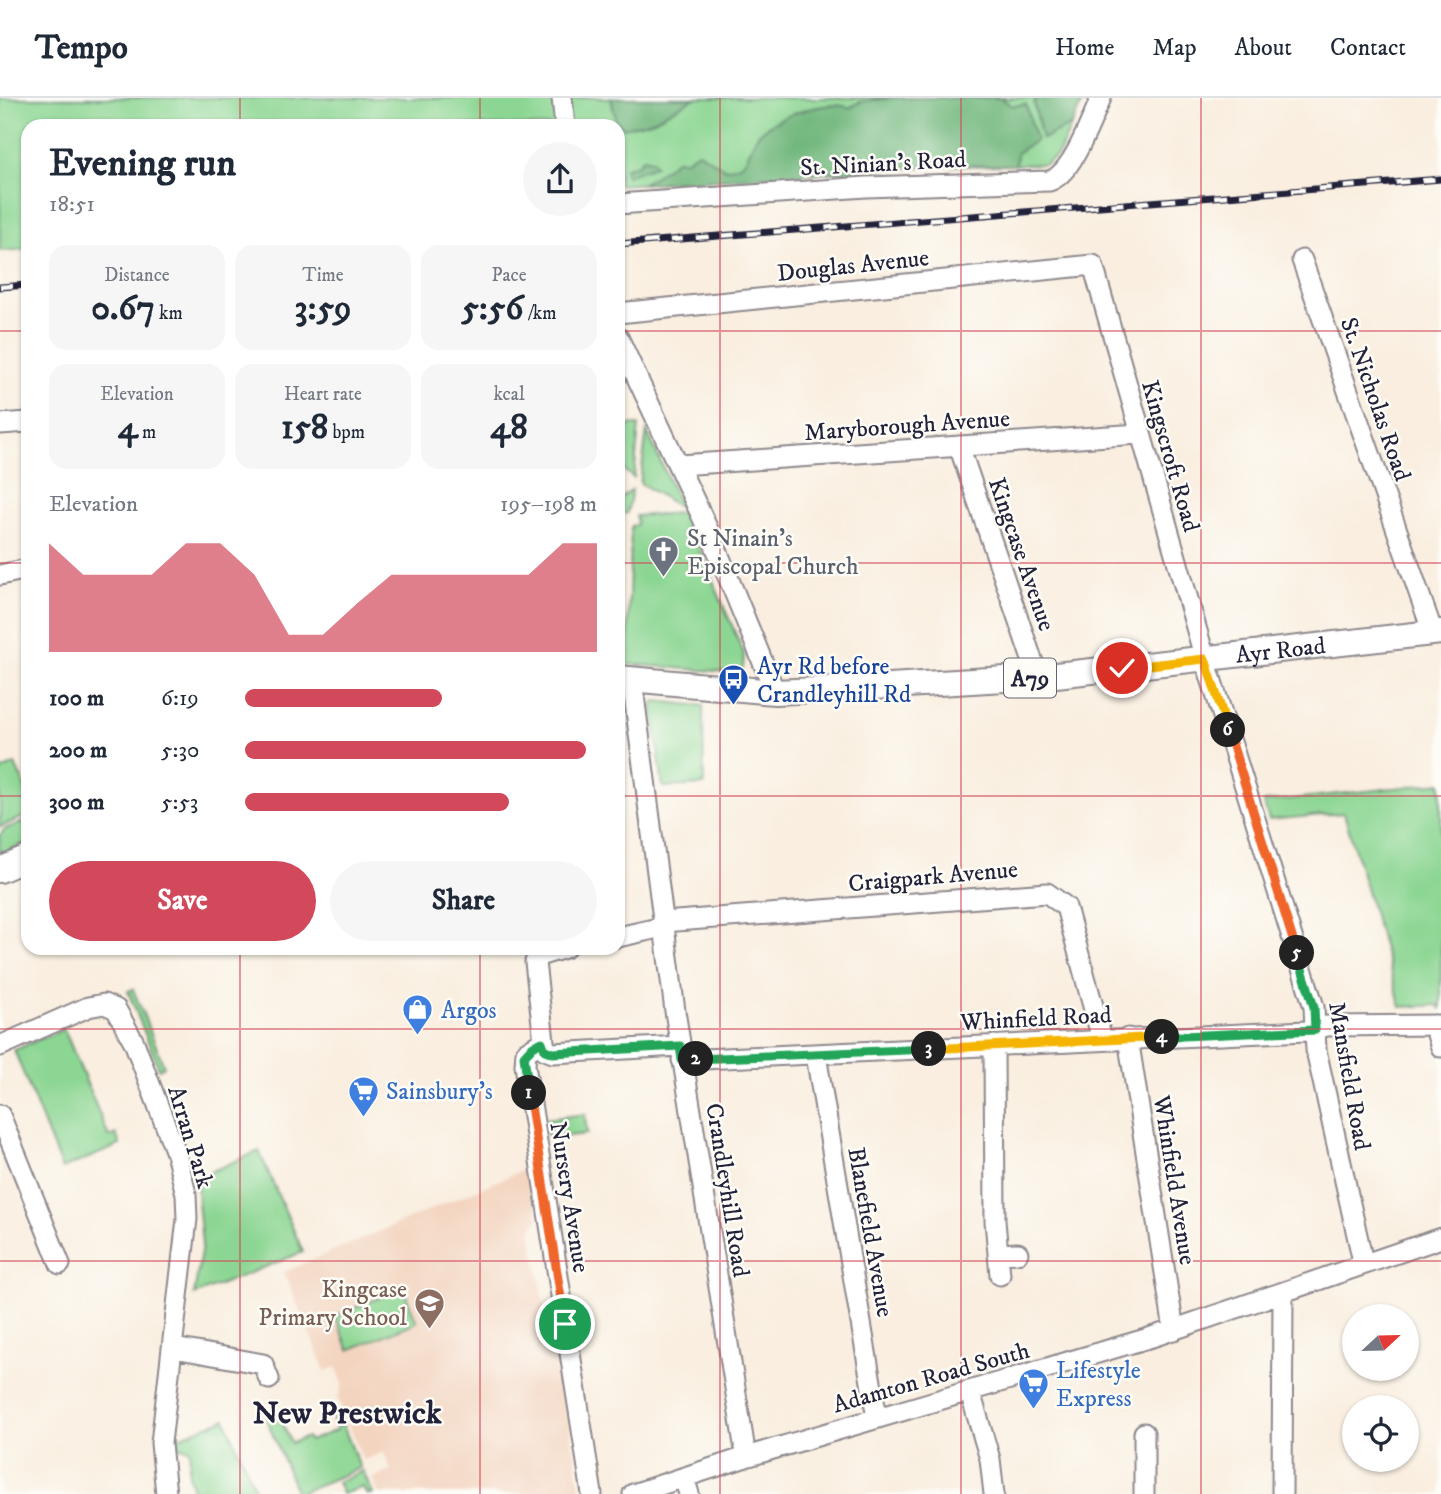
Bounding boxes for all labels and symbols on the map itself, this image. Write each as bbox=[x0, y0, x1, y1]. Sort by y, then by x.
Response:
street label: St. Ninian's Road bbox=[799, 145, 967, 183]
street label: Douglas Avenue bbox=[776, 243, 931, 289]
street label: St. Nicholas Road bbox=[1333, 314, 1417, 485]
street label: Kingscroft Road bbox=[1134, 377, 1206, 536]
street label: Maryborough Avenue bbox=[803, 404, 1011, 448]
street label: Kingcase Avenue bbox=[981, 474, 1061, 635]
place label: St Ninain's Episcopal Church bbox=[687, 524, 859, 582]
church icon: St Ninain's Episcopal Church bbox=[647, 535, 681, 579]
street label: Ayr Road bbox=[1234, 631, 1327, 671]
pin bbox=[1092, 638, 1152, 698]
place label: Ayr Rd before Crandleyhill Rd bbox=[757, 652, 911, 710]
road number: A79 bbox=[1004, 658, 1056, 698]
bus stop icon: Ayr Rd before Crandleyhill Rd bbox=[717, 663, 751, 707]
pin: 6 bbox=[1210, 712, 1246, 748]
street label: Craigpark Avenue bbox=[847, 855, 1019, 899]
pin: 5 bbox=[1280, 936, 1314, 970]
shop icon: Argos bbox=[401, 993, 435, 1037]
place label: Argos bbox=[441, 996, 497, 1026]
street label: Whinfield Road bbox=[959, 1000, 1112, 1038]
street label: Mansfield Road bbox=[1321, 1000, 1377, 1153]
pin: 4 bbox=[1144, 1020, 1180, 1054]
pin: 3 bbox=[912, 1032, 946, 1066]
pin: 2 bbox=[678, 1042, 714, 1076]
supermarket icon: Sainsbury's bbox=[346, 1074, 380, 1118]
pin: 1 bbox=[512, 1076, 546, 1110]
place label: Sainsbury's bbox=[386, 1077, 493, 1107]
street label: Arran Park bbox=[160, 1082, 220, 1192]
street label: Whinfield Avenue bbox=[1146, 1092, 1202, 1267]
street label: Crandleyhill Road bbox=[698, 1101, 756, 1279]
street label: Nursery Avenue bbox=[542, 1120, 596, 1275]
street label: Blanefield Avenue bbox=[840, 1145, 900, 1319]
place label: Kingcase Primary School bbox=[258, 1275, 408, 1333]
school or university icon: Kingcase Primary School bbox=[413, 1286, 447, 1330]
pin bbox=[535, 1294, 595, 1354]
north arrow bbox=[1342, 1304, 1419, 1381]
street label: Adamton Road South bbox=[829, 1335, 1034, 1420]
place label: Lifestyle Express bbox=[1056, 1356, 1141, 1414]
supermarket icon: Lifestyle Express bbox=[1016, 1367, 1050, 1411]
district label: New Prestwick bbox=[252, 1394, 443, 1434]

